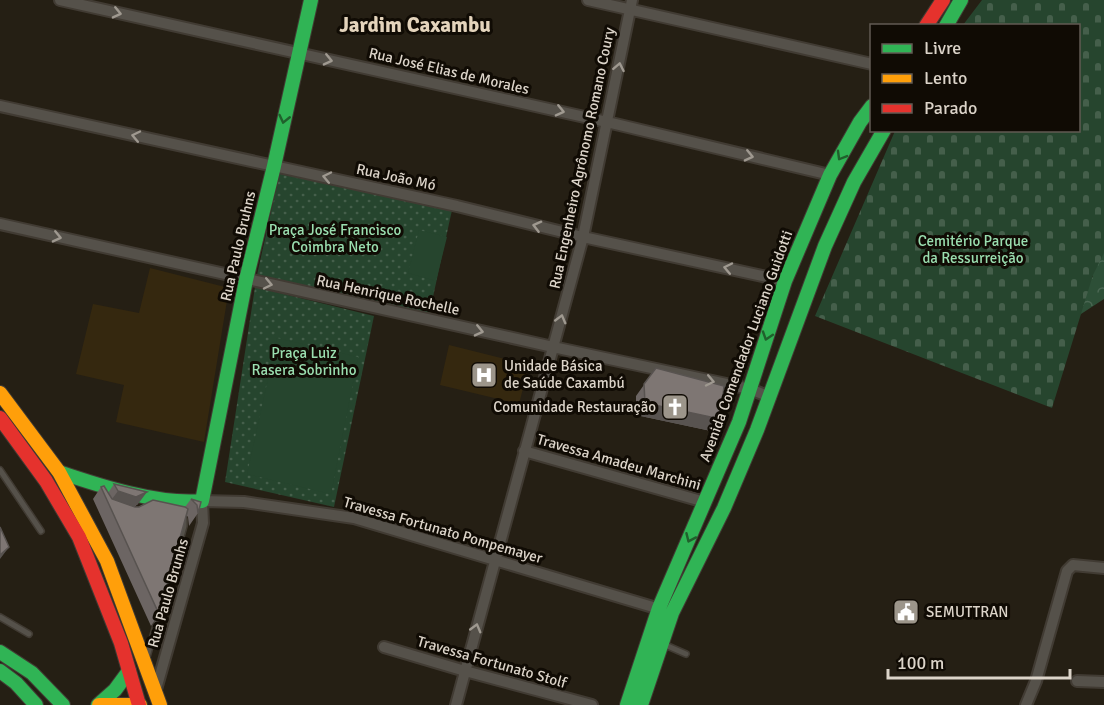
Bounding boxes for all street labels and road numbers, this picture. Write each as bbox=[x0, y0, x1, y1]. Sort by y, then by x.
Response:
street label: Rua Engenheiro Agrônomo Romano Coury bbox=[545, 26, 619, 290]
street label: Rua José Elias de Morales bbox=[367, 44, 531, 98]
street label: Rua João Mó bbox=[355, 160, 438, 194]
street label: Rua Paulo Bruhns bbox=[217, 189, 260, 303]
street label: Avenida Comendador Luciano Guidotti bbox=[696, 228, 796, 464]
street label: Rua Henrique Rochelle bbox=[315, 271, 461, 319]
street label: Travessa Amadeu Marchini bbox=[535, 430, 703, 494]
street label: Travessa Fortunato Pompemayer bbox=[341, 493, 545, 567]
street label: Rua Paulo Brunhs bbox=[144, 536, 192, 650]
street label: Travessa Fortunato Stolf bbox=[415, 632, 570, 692]

